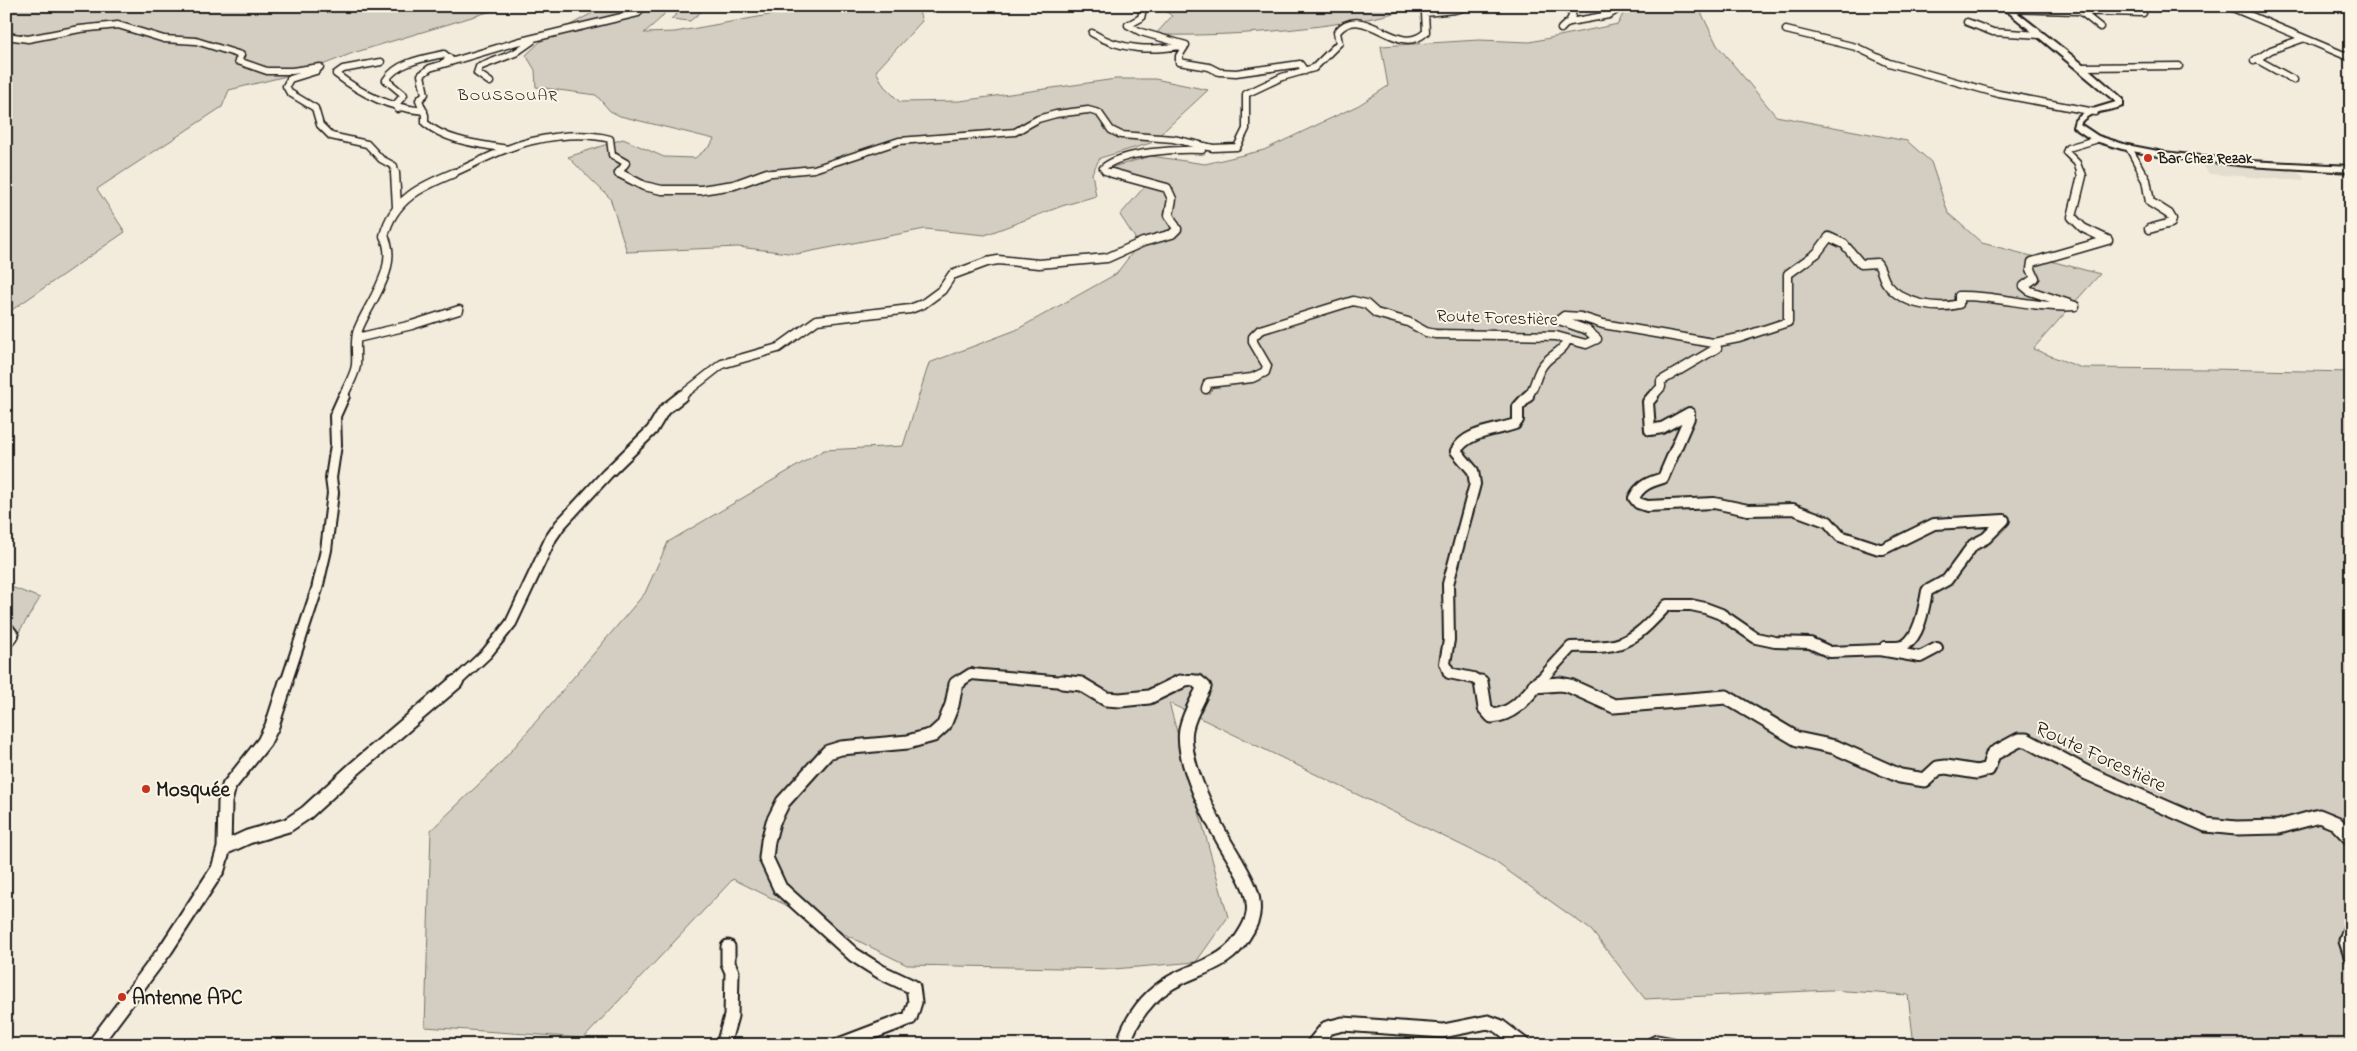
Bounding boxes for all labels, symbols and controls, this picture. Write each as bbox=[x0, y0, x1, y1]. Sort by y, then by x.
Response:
district label: BOUSSOUAR bbox=[457, 84, 558, 108]
place label: Bar Chez Rezak bbox=[2157, 148, 2253, 170]
marker: Bar Chez Rezak bbox=[2142, 152, 2154, 164]
street label: Route Forestière bbox=[1436, 304, 1559, 334]
street label: Route Forestière bbox=[2030, 714, 2171, 802]
place label: Mosquée bbox=[156, 776, 230, 806]
marker: Mosquée bbox=[140, 783, 152, 795]
place label: Antenne APC bbox=[132, 984, 243, 1014]
marker: Antenne APC bbox=[116, 991, 128, 1003]

